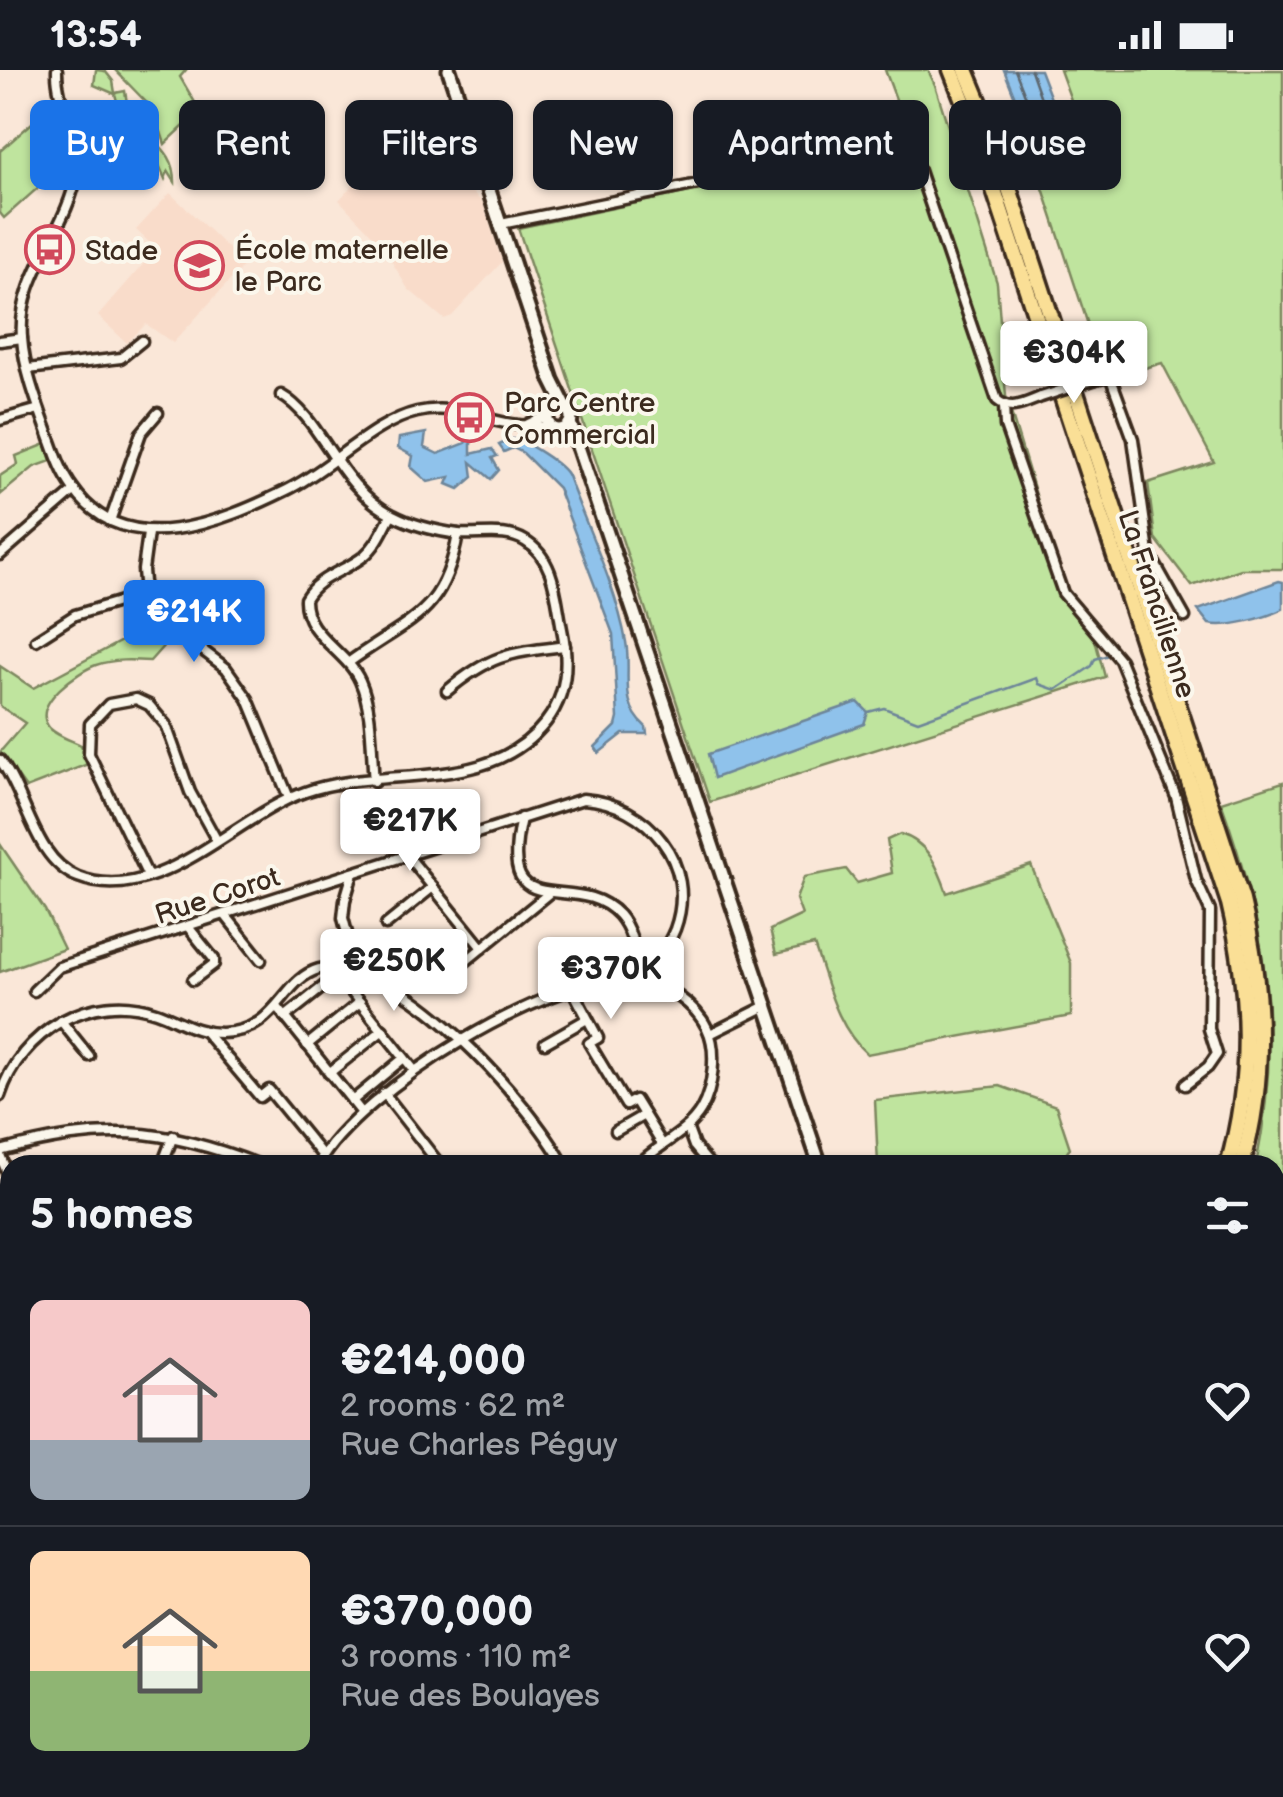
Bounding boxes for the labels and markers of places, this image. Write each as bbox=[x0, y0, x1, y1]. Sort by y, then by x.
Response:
bus stop icon: Stade bbox=[24, 224, 76, 276]
place label: École maternelle le Parc bbox=[235, 233, 449, 299]
place label: Stade bbox=[85, 235, 158, 268]
school or university icon: École maternelle le Parc bbox=[174, 239, 226, 291]
pin: €304K bbox=[1004, 321, 1144, 406]
place label: Parc Centre Commercial bbox=[504, 387, 656, 452]
bus stop icon: Parc Centre Commercial bbox=[443, 392, 495, 444]
pin: €214K bbox=[124, 580, 264, 665]
pin: €217K bbox=[340, 789, 480, 874]
pin: €250K bbox=[324, 929, 464, 1014]
pin: €370K bbox=[541, 937, 681, 1022]

